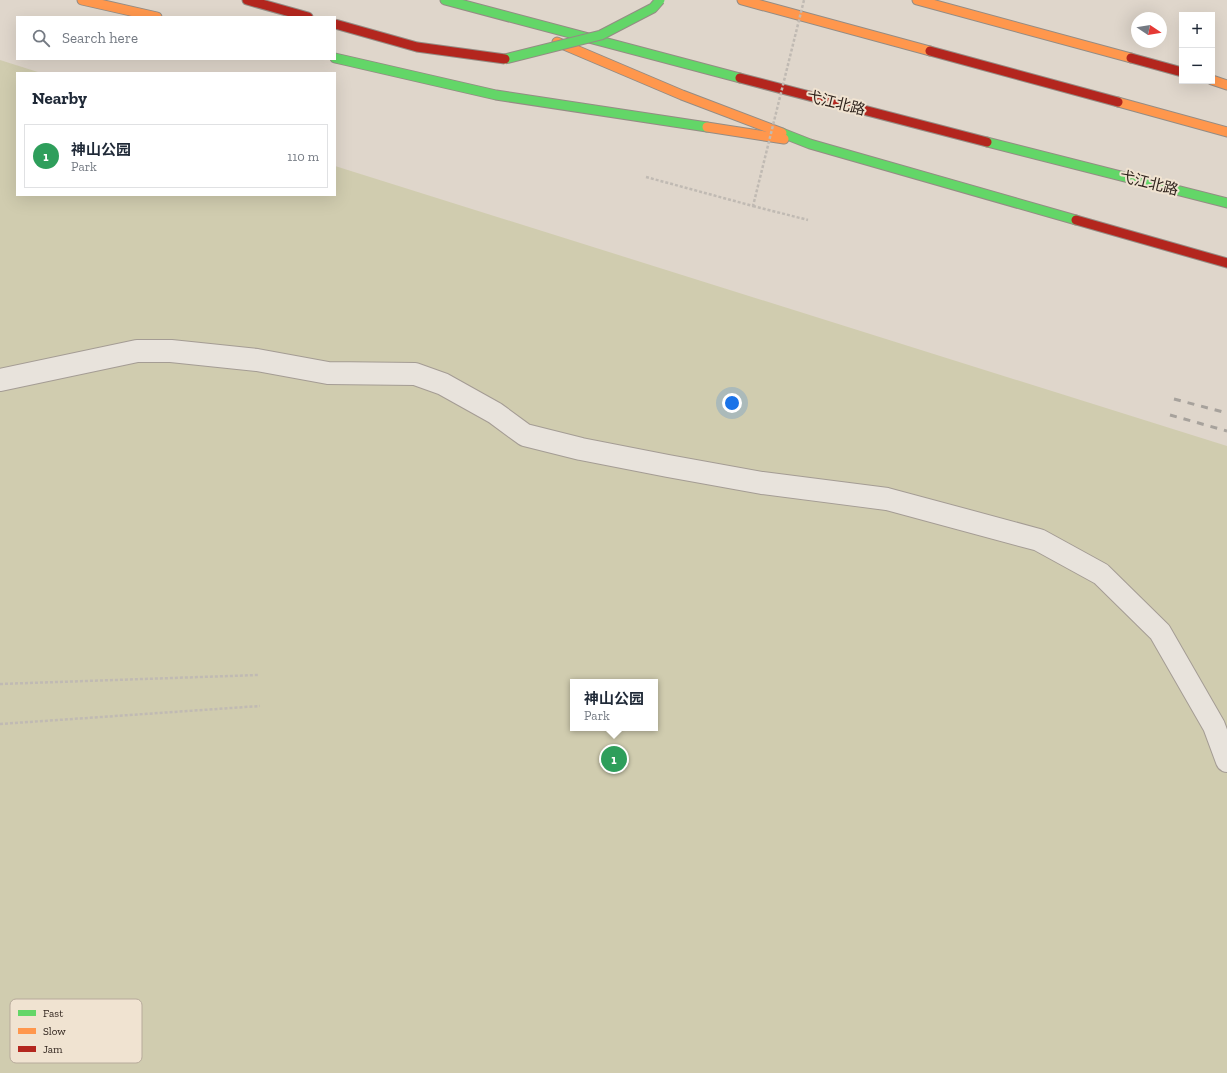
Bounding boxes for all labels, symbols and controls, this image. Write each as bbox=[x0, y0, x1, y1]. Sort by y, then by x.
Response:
north arrow bbox=[1131, 12, 1167, 48]
map controls bbox=[1179, 12, 1215, 84]
button: + bbox=[1179, 12, 1215, 48]
search box bbox=[16, 16, 336, 60]
icon: search bbox=[30, 27, 52, 49]
text: Search here bbox=[62, 29, 138, 47]
button: − bbox=[1179, 48, 1215, 84]
street label: 弋江北路 bbox=[805, 87, 867, 119]
text: Nearby bbox=[32, 88, 87, 108]
text: 神山公园 bbox=[71, 141, 131, 159]
text: 1 bbox=[43, 149, 49, 164]
text: 110 m bbox=[287, 149, 319, 164]
text: Park bbox=[71, 159, 97, 174]
street label: 弋江北路 bbox=[1118, 167, 1180, 199]
your location bbox=[722, 393, 742, 413]
popup bbox=[570, 679, 658, 731]
text: 神山公园 bbox=[584, 690, 644, 708]
text: Park bbox=[584, 708, 610, 723]
pin: 1 bbox=[601, 744, 627, 774]
legend bbox=[10, 999, 142, 1063]
text: Fast bbox=[43, 1007, 64, 1020]
text: Slow bbox=[43, 1025, 66, 1038]
text: Jam bbox=[43, 1043, 63, 1056]

